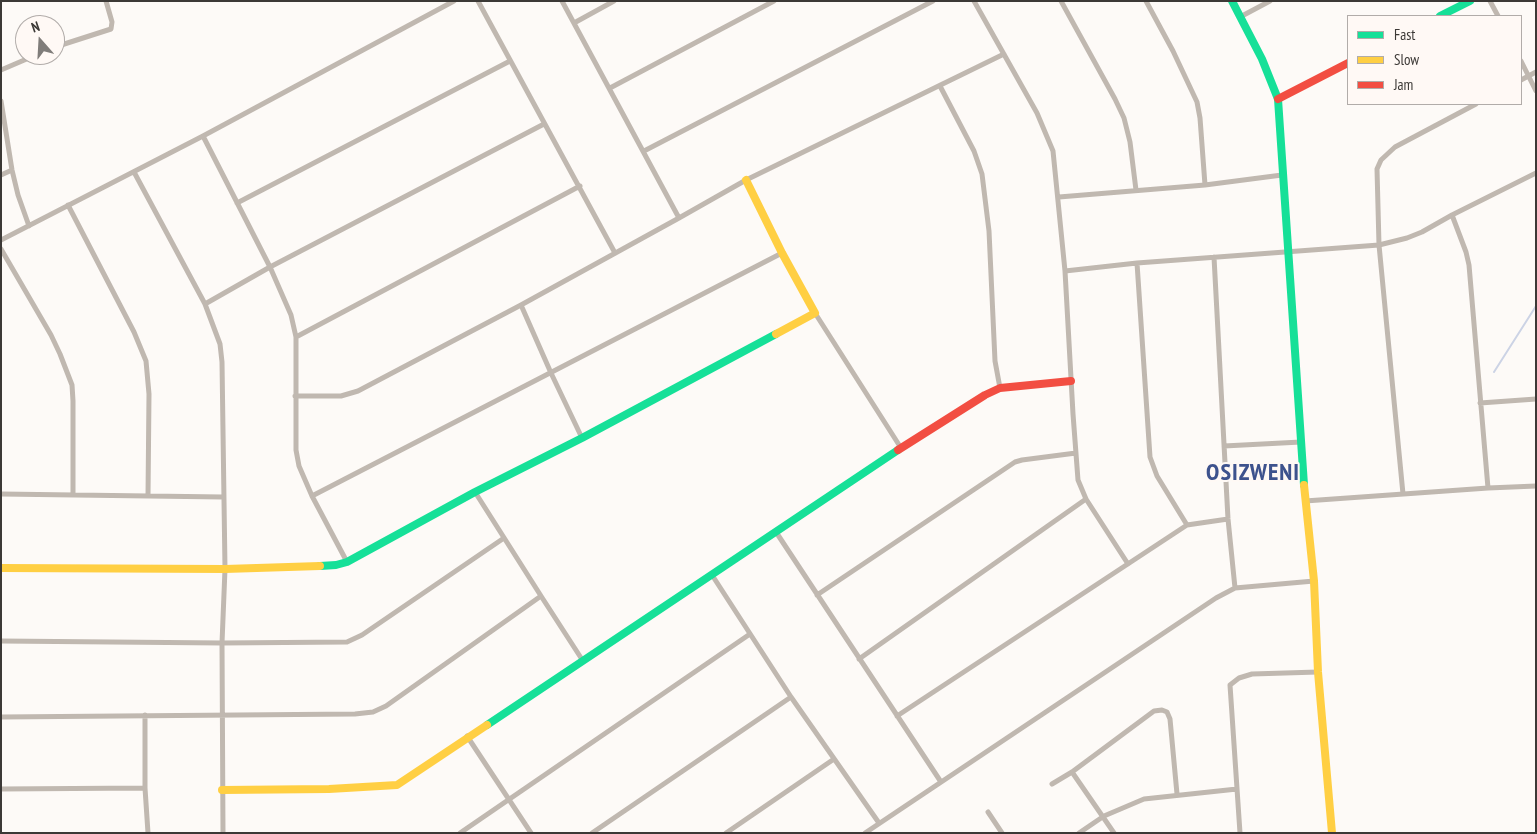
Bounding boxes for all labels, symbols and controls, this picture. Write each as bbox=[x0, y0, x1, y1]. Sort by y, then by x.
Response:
north arrow bbox=[15, 15, 65, 65]
legend bbox=[1347, 15, 1522, 105]
text: N bbox=[29, 17, 42, 37]
text: Fast bbox=[1394, 25, 1415, 44]
text: Slow bbox=[1394, 50, 1419, 69]
text: Jam bbox=[1394, 75, 1413, 94]
district label: OSIZWENI bbox=[1205, 459, 1301, 487]

